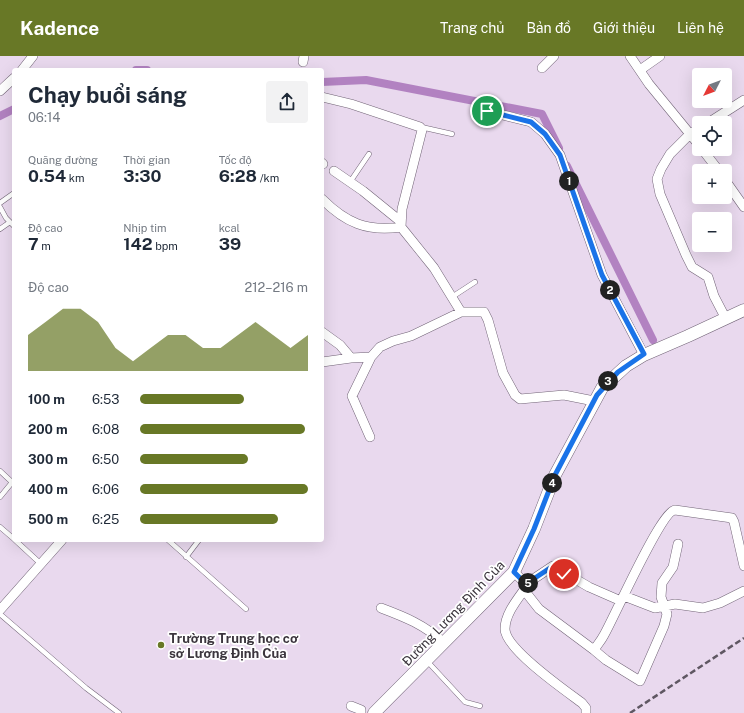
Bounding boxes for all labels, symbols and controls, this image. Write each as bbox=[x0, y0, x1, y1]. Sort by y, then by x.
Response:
text: Kadence bbox=[20, 17, 99, 39]
text: Trang chủ bbox=[440, 20, 504, 36]
text: Bản đồ bbox=[526, 20, 571, 36]
text: Giới thiệu bbox=[593, 20, 655, 36]
text: Liên hệ bbox=[677, 20, 724, 36]
north arrow bbox=[692, 68, 732, 108]
map controls bbox=[692, 68, 732, 252]
button: share bbox=[266, 81, 308, 123]
text: Chạy buổi sáng bbox=[28, 82, 187, 108]
pin bbox=[470, 94, 504, 128]
icon: arrive bbox=[476, 100, 498, 122]
text: 06:14 bbox=[28, 110, 60, 125]
button: locate bbox=[692, 116, 732, 156]
text: Quãng đường bbox=[28, 154, 98, 166]
text: Thời gian bbox=[123, 154, 170, 166]
text: Tốc độ bbox=[219, 154, 252, 166]
button: + bbox=[692, 164, 732, 204]
text: 0.54 bbox=[28, 166, 66, 186]
text: 3:30 bbox=[123, 166, 161, 186]
text: 6:28 bbox=[219, 166, 257, 186]
pin: 1 bbox=[559, 171, 579, 191]
text: km bbox=[66, 172, 85, 184]
text: /km bbox=[257, 172, 279, 184]
text: 1 bbox=[567, 175, 571, 187]
button: − bbox=[692, 212, 732, 252]
text: Độ cao bbox=[28, 222, 63, 234]
text: Nhịp tim bbox=[123, 222, 167, 234]
text: kcal bbox=[219, 222, 240, 234]
text: 7 bbox=[28, 234, 39, 254]
text: 142 bbox=[123, 234, 153, 254]
text: 39 bbox=[219, 234, 241, 254]
text: m bbox=[39, 240, 51, 252]
text: bpm bbox=[153, 240, 178, 252]
text: Độ cao bbox=[28, 280, 69, 295]
text: 212–216 m bbox=[244, 280, 308, 295]
pin: 2 bbox=[600, 280, 620, 300]
text: 2 bbox=[607, 284, 614, 296]
pin: 3 bbox=[598, 371, 618, 391]
text: 3 bbox=[604, 375, 612, 387]
text: 100 m bbox=[28, 392, 65, 407]
text: 6:53 bbox=[92, 392, 120, 407]
text: 200 m bbox=[28, 422, 68, 437]
text: 6:08 bbox=[92, 422, 119, 437]
text: 300 m bbox=[28, 452, 68, 467]
text: 6:50 bbox=[92, 452, 119, 467]
pin: 4 bbox=[542, 473, 562, 493]
text: 4 bbox=[548, 477, 556, 489]
text: 400 m bbox=[28, 482, 68, 497]
text: 6:06 bbox=[92, 482, 119, 497]
text: 500 m bbox=[28, 512, 68, 527]
text: 6:25 bbox=[92, 512, 119, 527]
pin bbox=[547, 557, 581, 591]
street label: Đường Lương Định Của bbox=[399, 558, 508, 669]
icon: check bbox=[553, 563, 575, 585]
pin: 5 bbox=[518, 573, 538, 593]
text: 5 bbox=[524, 577, 532, 589]
place label: Trường Trung học cơ sở Lương Định Của bbox=[169, 631, 299, 661]
marker: Trường Trung học cơ sở Lương Định Của bbox=[156, 640, 166, 650]

